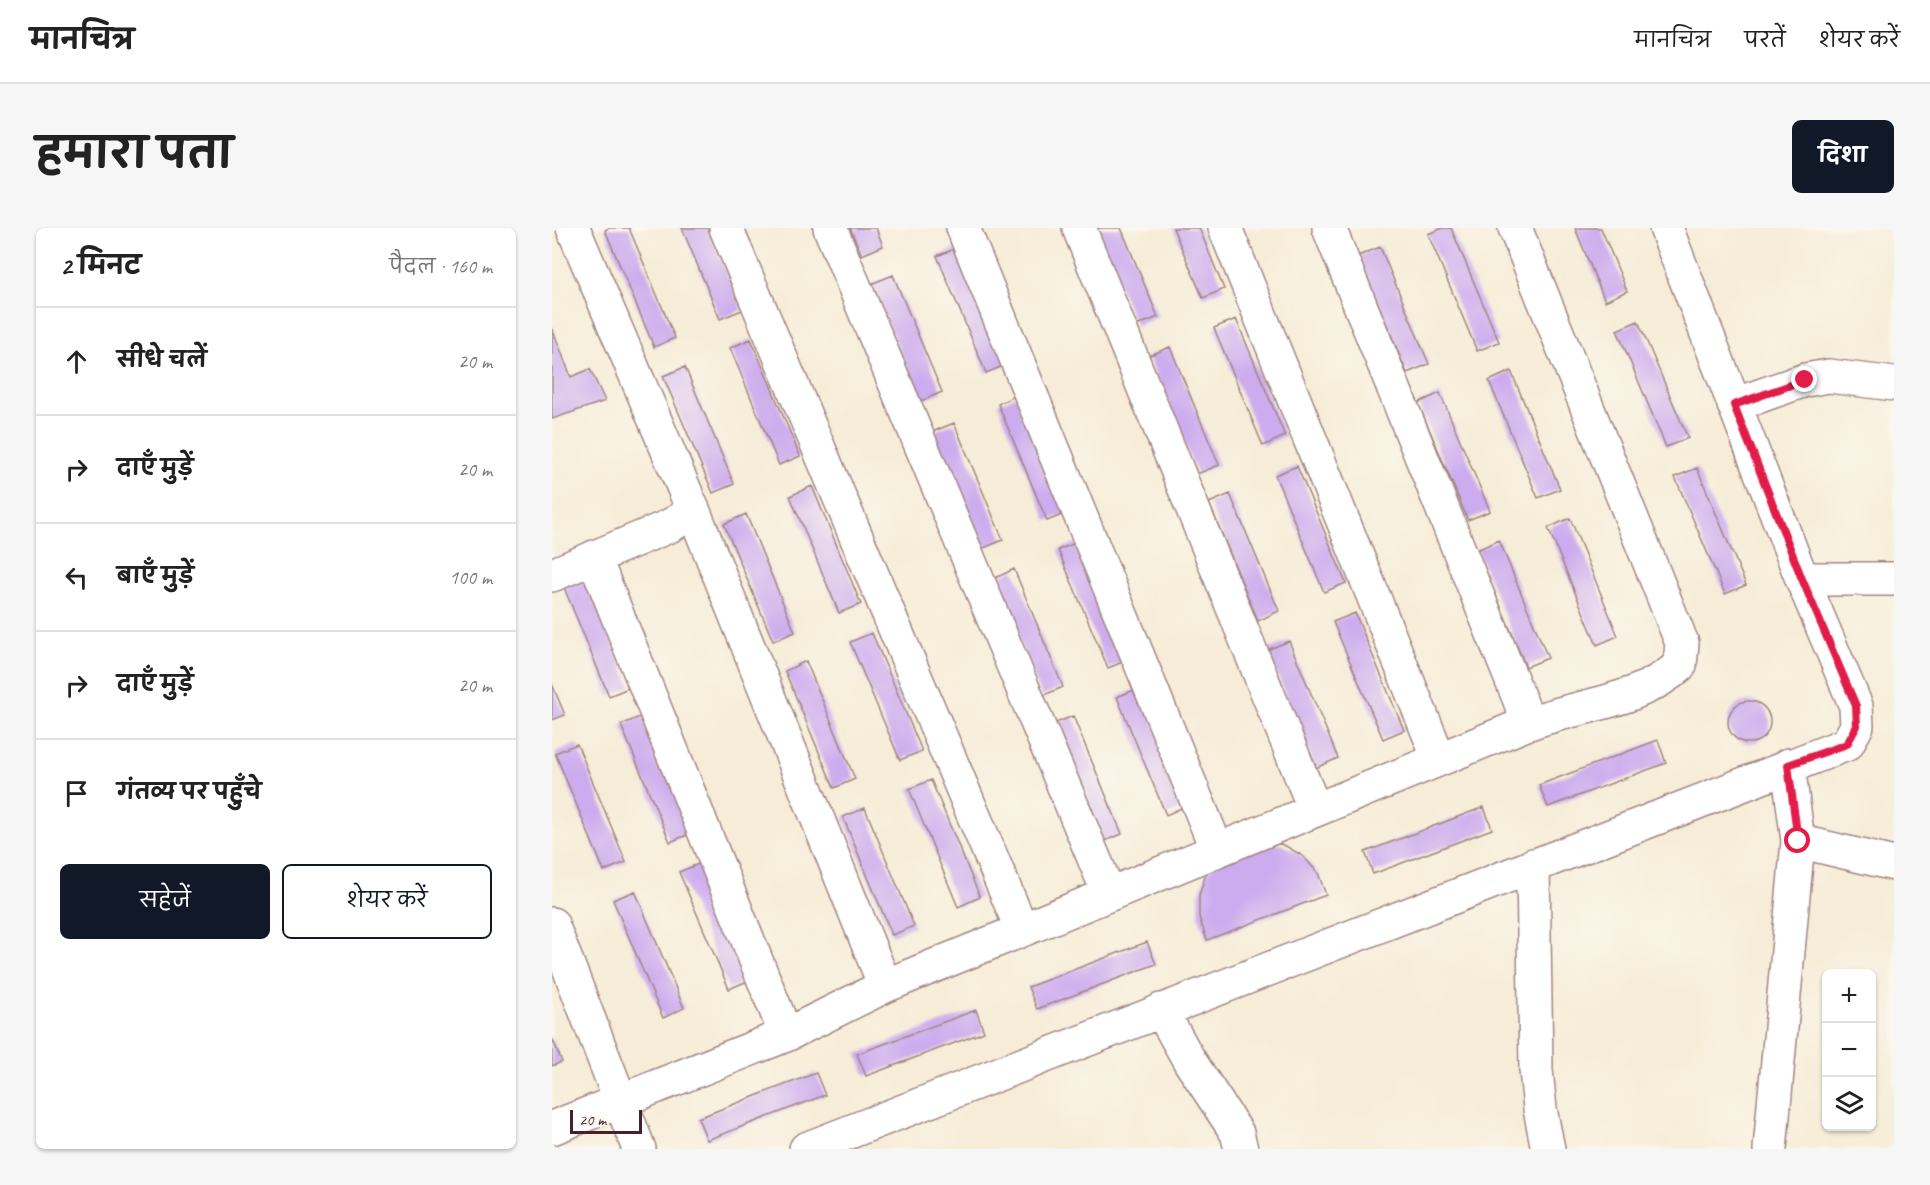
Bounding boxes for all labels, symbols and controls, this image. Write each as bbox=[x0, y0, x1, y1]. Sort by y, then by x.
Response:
text: मानचित्र bbox=[30, 22, 134, 57]
text: मानचित्र bbox=[1634, 27, 1711, 53]
text: परतें bbox=[1744, 27, 1786, 53]
text: शेयर करें bbox=[1819, 27, 1900, 53]
button: दिशा bbox=[1792, 120, 1894, 193]
text: हमारा पता bbox=[36, 127, 233, 180]
text: 2 मिनट bbox=[60, 249, 141, 282]
text: पैदल · 160 m bbox=[389, 254, 492, 279]
icon: ahead bbox=[60, 345, 93, 378]
text: सीधे चलें bbox=[117, 346, 207, 374]
text: 20 m bbox=[458, 349, 492, 374]
route end bbox=[1791, 366, 1817, 392]
icon: right bbox=[60, 453, 93, 486]
text: दाएँ मुड़ें bbox=[117, 454, 193, 482]
text: 20 m bbox=[458, 457, 492, 482]
icon: left bbox=[60, 561, 93, 594]
text: बाएँ मुड़ें bbox=[117, 562, 194, 590]
text: 100 m bbox=[449, 565, 492, 590]
icon: right bbox=[60, 669, 93, 702]
text: दाएँ मुड़ें bbox=[117, 670, 193, 698]
text: 20 m bbox=[458, 673, 492, 698]
icon: arrive bbox=[60, 777, 93, 810]
text: गंतव्य पर पहुँचे bbox=[117, 778, 261, 806]
route start bbox=[1784, 827, 1810, 853]
button: सहेजें bbox=[60, 864, 270, 939]
button: शेयर करें bbox=[282, 864, 492, 939]
map controls bbox=[1822, 969, 1876, 1131]
button: + bbox=[1822, 969, 1876, 1023]
button: − bbox=[1822, 1023, 1876, 1077]
button: layers bbox=[1822, 1077, 1876, 1131]
scale bar bbox=[570, 1107, 642, 1134]
text: 20 m bbox=[579, 1110, 606, 1130]

